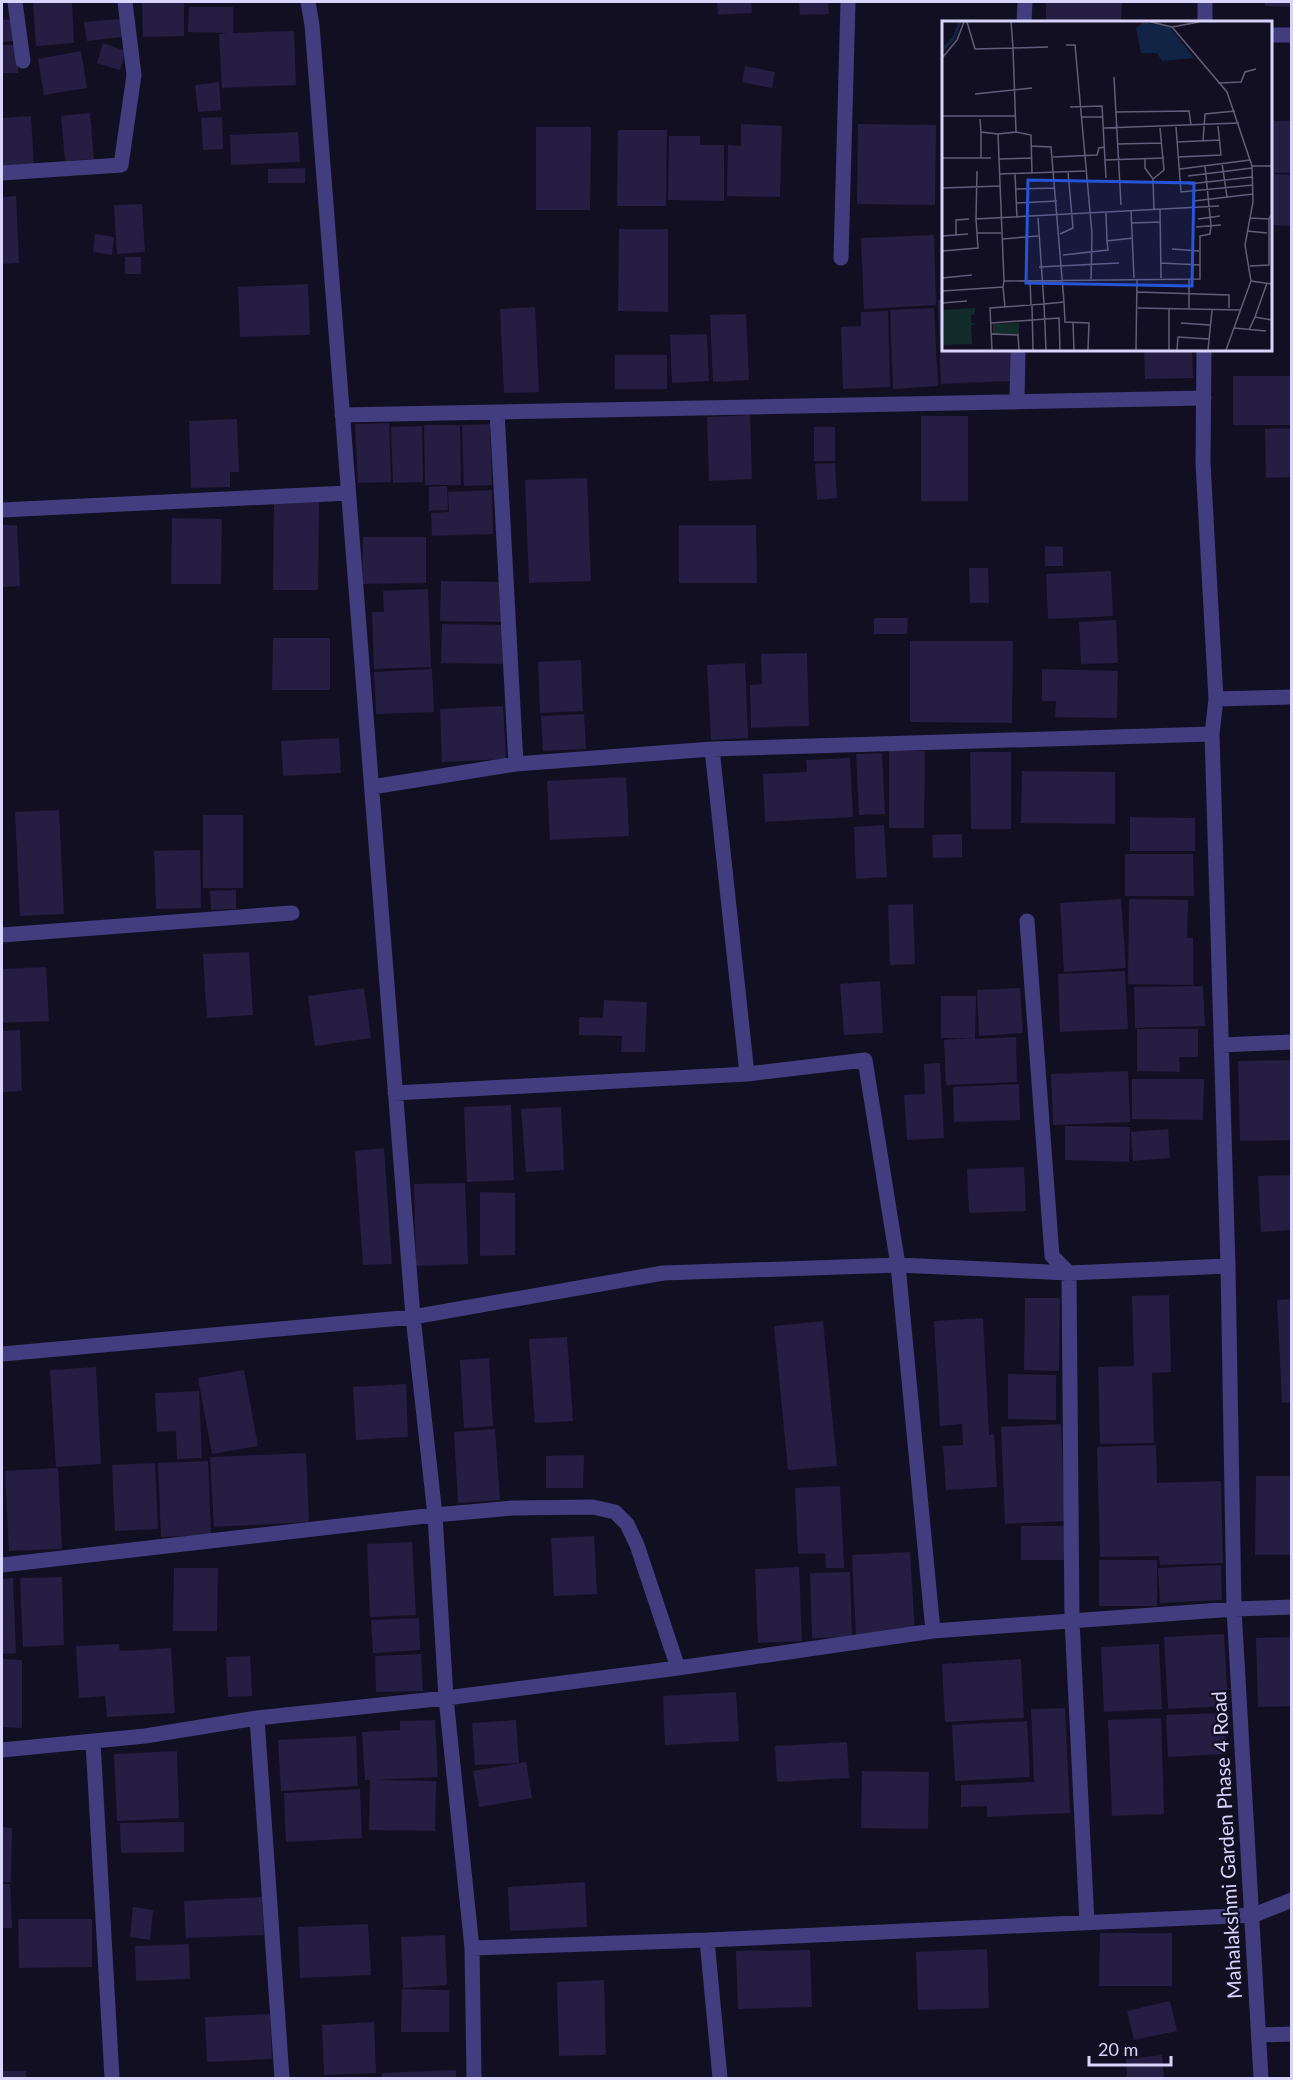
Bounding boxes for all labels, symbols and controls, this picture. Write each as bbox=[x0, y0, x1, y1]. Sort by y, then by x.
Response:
inset map bbox=[942, 21, 1272, 351]
street label: Mahalakshmi Garden Phase 4 Road bbox=[1206, 1691, 1246, 2000]
scale bar bbox=[1089, 2029, 1172, 2067]
text: 20 m bbox=[1098, 2038, 1138, 2060]

